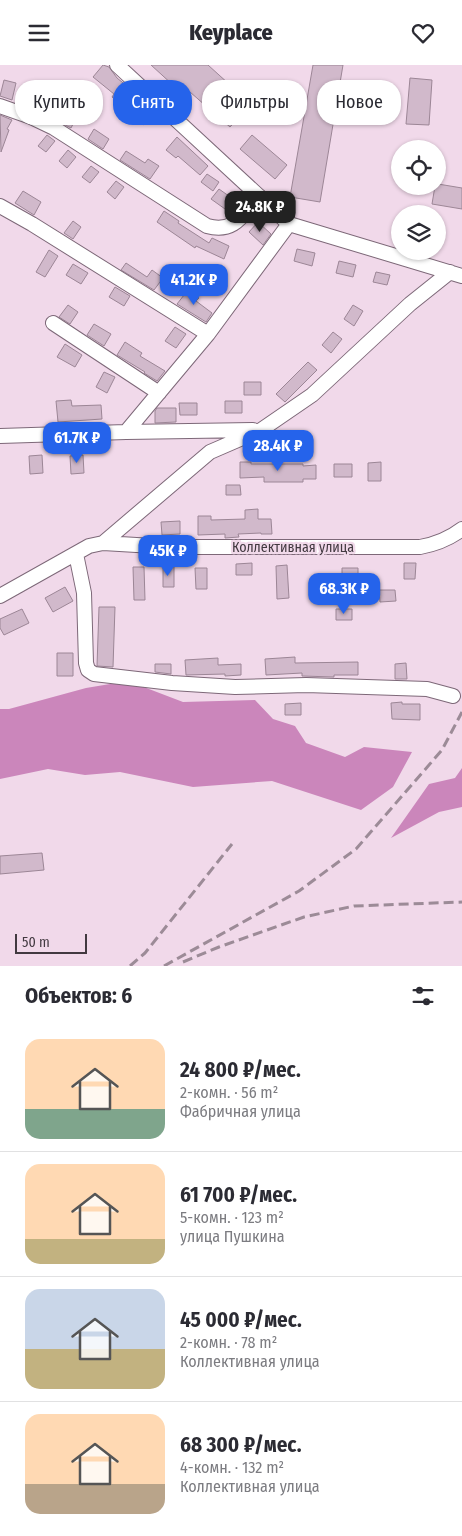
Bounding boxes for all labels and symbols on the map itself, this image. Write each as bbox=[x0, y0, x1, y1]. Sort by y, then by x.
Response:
pin: 24.8K ₽ bbox=[214, 191, 306, 233]
pin: 41.2K ₽ bbox=[148, 263, 240, 306]
pin: 61.7K ₽ bbox=[31, 421, 123, 464]
pin: 28.4K ₽ bbox=[232, 429, 324, 472]
pin: 45K ₽ bbox=[133, 535, 203, 577]
street label: Коллективная улица bbox=[232, 539, 354, 556]
pin: 68.3K ₽ bbox=[298, 573, 390, 615]
scale bar bbox=[15, 931, 88, 954]

